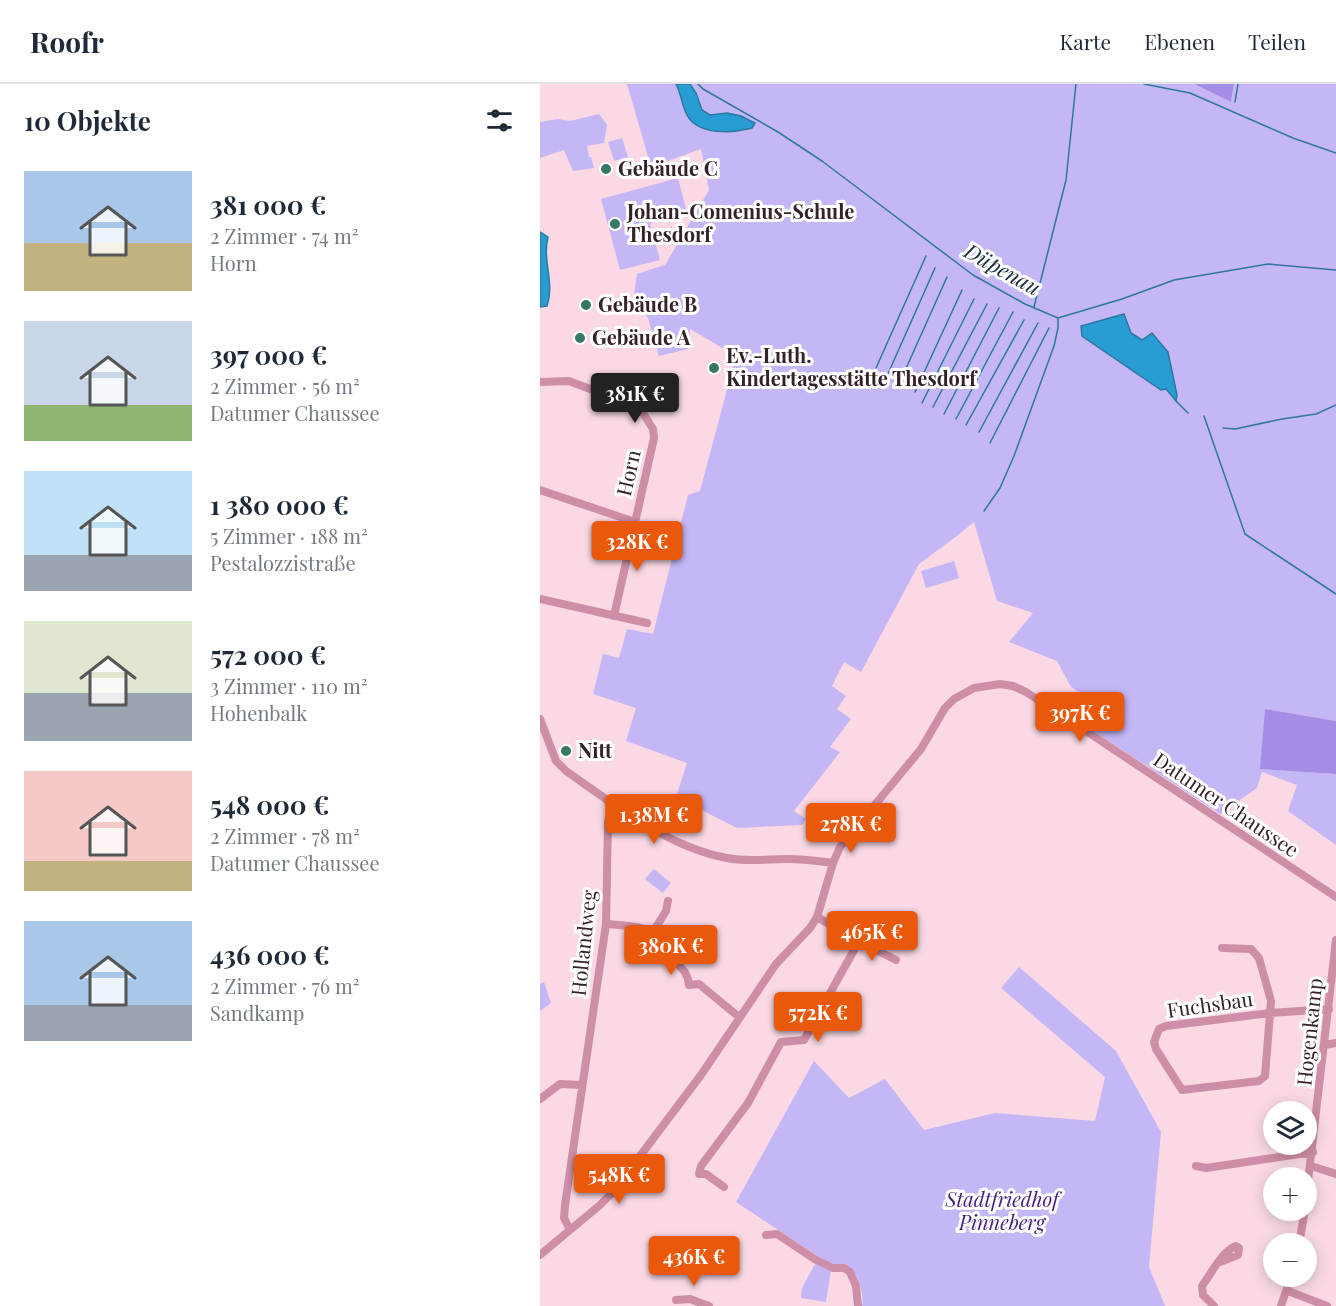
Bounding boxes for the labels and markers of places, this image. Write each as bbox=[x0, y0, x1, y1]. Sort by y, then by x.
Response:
place label: Gebäude C bbox=[618, 154, 718, 181]
marker: Gebäude C bbox=[599, 162, 613, 176]
place label: Johan-Comenius-Schule Thesdorf bbox=[626, 197, 854, 247]
marker: Johan-Comenius-Schule Thesdorf bbox=[608, 217, 622, 231]
place label: Gebäude B bbox=[598, 290, 697, 317]
marker: Gebäude B bbox=[579, 298, 593, 312]
place label: Gebäude A bbox=[592, 323, 691, 350]
marker: Gebäude A bbox=[573, 331, 587, 345]
place label: Ev.-Luth. Kindertagesstätte Thesdorf bbox=[726, 341, 978, 391]
marker: Ev.-Luth. Kindertagesstätte Thesdorf bbox=[707, 361, 721, 375]
pin: 381K € bbox=[586, 373, 684, 424]
pin: 328K € bbox=[588, 521, 686, 572]
pin: 397K € bbox=[1031, 692, 1129, 743]
place label: Nitt bbox=[578, 736, 613, 763]
marker: Nitt bbox=[559, 744, 573, 758]
pin: 1.38M € bbox=[599, 794, 709, 845]
pin: 278K € bbox=[802, 803, 900, 854]
pin: 465K € bbox=[823, 911, 921, 962]
pin: 380K € bbox=[622, 925, 720, 976]
pin: 572K € bbox=[769, 992, 867, 1043]
pin: 548K € bbox=[570, 1154, 668, 1205]
pin: 436K € bbox=[645, 1236, 743, 1287]

